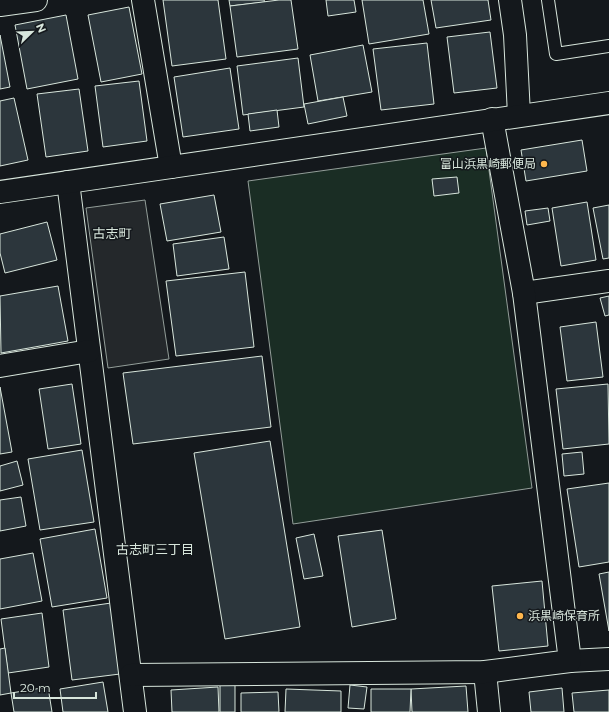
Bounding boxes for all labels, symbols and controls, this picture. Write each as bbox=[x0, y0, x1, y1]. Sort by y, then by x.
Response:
north arrow bbox=[12, 12, 52, 52]
text: N bbox=[33, 21, 49, 35]
place label: 富山浜黒崎郵便局 bbox=[440, 156, 536, 171]
marker: 富山浜黒崎郵便局 bbox=[539, 159, 549, 169]
district label: 古志町 bbox=[92, 225, 132, 241]
district label: 古志町三丁目 bbox=[116, 541, 194, 557]
place label: 浜黒崎保育所 bbox=[528, 608, 600, 623]
marker: 浜黒崎保育所 bbox=[515, 611, 525, 621]
scale bar bbox=[14, 674, 96, 700]
text: 20 m bbox=[20, 680, 51, 695]

